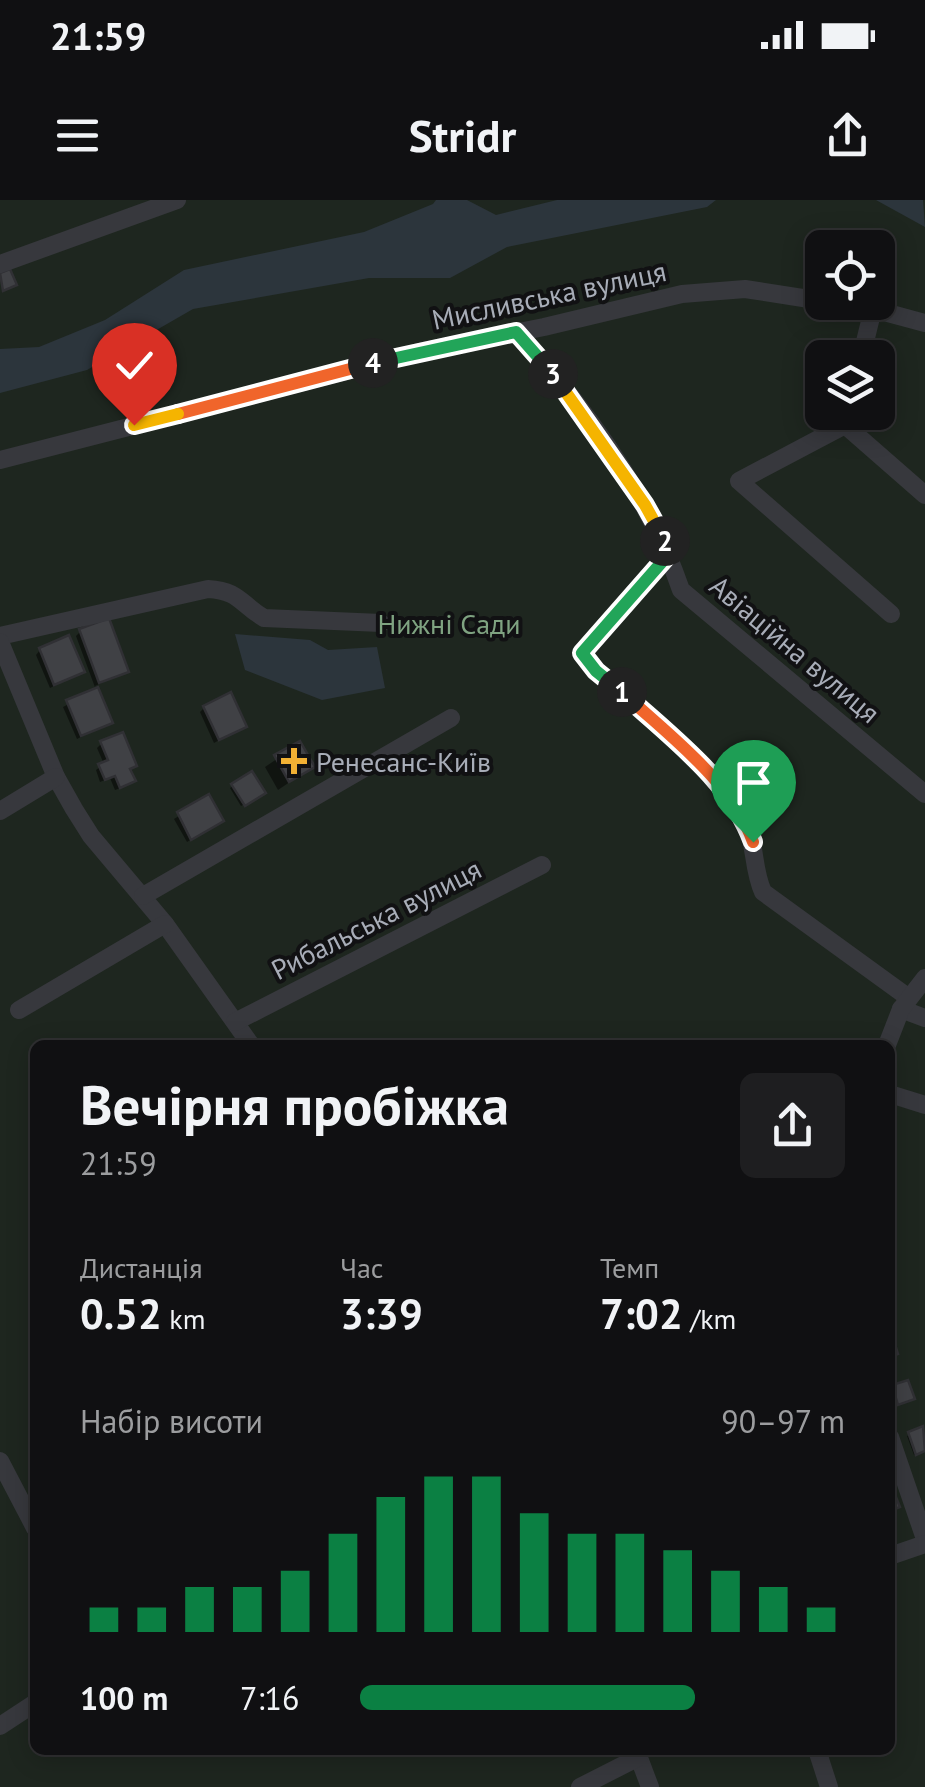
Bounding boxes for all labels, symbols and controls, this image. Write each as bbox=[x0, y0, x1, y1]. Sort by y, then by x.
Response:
text: 21:59 bbox=[50, 11, 146, 60]
text: Stridr bbox=[409, 106, 516, 164]
icon: menu bbox=[50, 108, 105, 163]
icon: share bbox=[820, 108, 875, 163]
map controls bbox=[805, 230, 895, 430]
button: locate bbox=[805, 230, 895, 320]
street label: Мисливська вулиця bbox=[429, 252, 669, 338]
pin bbox=[92, 323, 177, 426]
icon: check bbox=[107, 338, 162, 393]
pin: 4 bbox=[348, 338, 398, 388]
button: layers bbox=[805, 340, 895, 430]
text: 4 bbox=[365, 344, 381, 381]
pin: 3 bbox=[528, 349, 578, 399]
text: 3 bbox=[545, 355, 561, 392]
pin: 2 bbox=[640, 516, 690, 566]
text: 2 bbox=[657, 522, 673, 559]
street label: Авіаційна вулиця bbox=[702, 567, 888, 731]
park label: Нижні Сади bbox=[378, 605, 520, 642]
pin: 1 bbox=[597, 667, 647, 717]
text: 1 bbox=[614, 673, 630, 710]
pin bbox=[711, 740, 796, 843]
place label: Ренесанс-Київ bbox=[316, 743, 491, 780]
marker: Ренесанс-Київ bbox=[281, 748, 307, 774]
icon: arrive bbox=[726, 755, 781, 810]
street label: Рибальська вулиця bbox=[265, 850, 487, 988]
text: Вечірня пробіжка bbox=[80, 1069, 509, 1140]
button: share bbox=[740, 1073, 845, 1178]
text: 21:59 bbox=[80, 1142, 157, 1184]
text: Дистанція bbox=[80, 1249, 203, 1286]
text: Час bbox=[340, 1249, 383, 1286]
text: Темп bbox=[600, 1249, 659, 1286]
text: 0.52 bbox=[80, 1286, 162, 1341]
text: 3:39 bbox=[340, 1286, 423, 1341]
text: 7:02 bbox=[600, 1286, 683, 1341]
text: km bbox=[162, 1300, 205, 1337]
text: /km bbox=[683, 1300, 736, 1337]
text: Набір висоти bbox=[80, 1400, 263, 1442]
text: 90–97 m bbox=[721, 1400, 845, 1442]
text: 100 m bbox=[80, 1677, 168, 1719]
text: 7:16 bbox=[240, 1677, 299, 1719]

